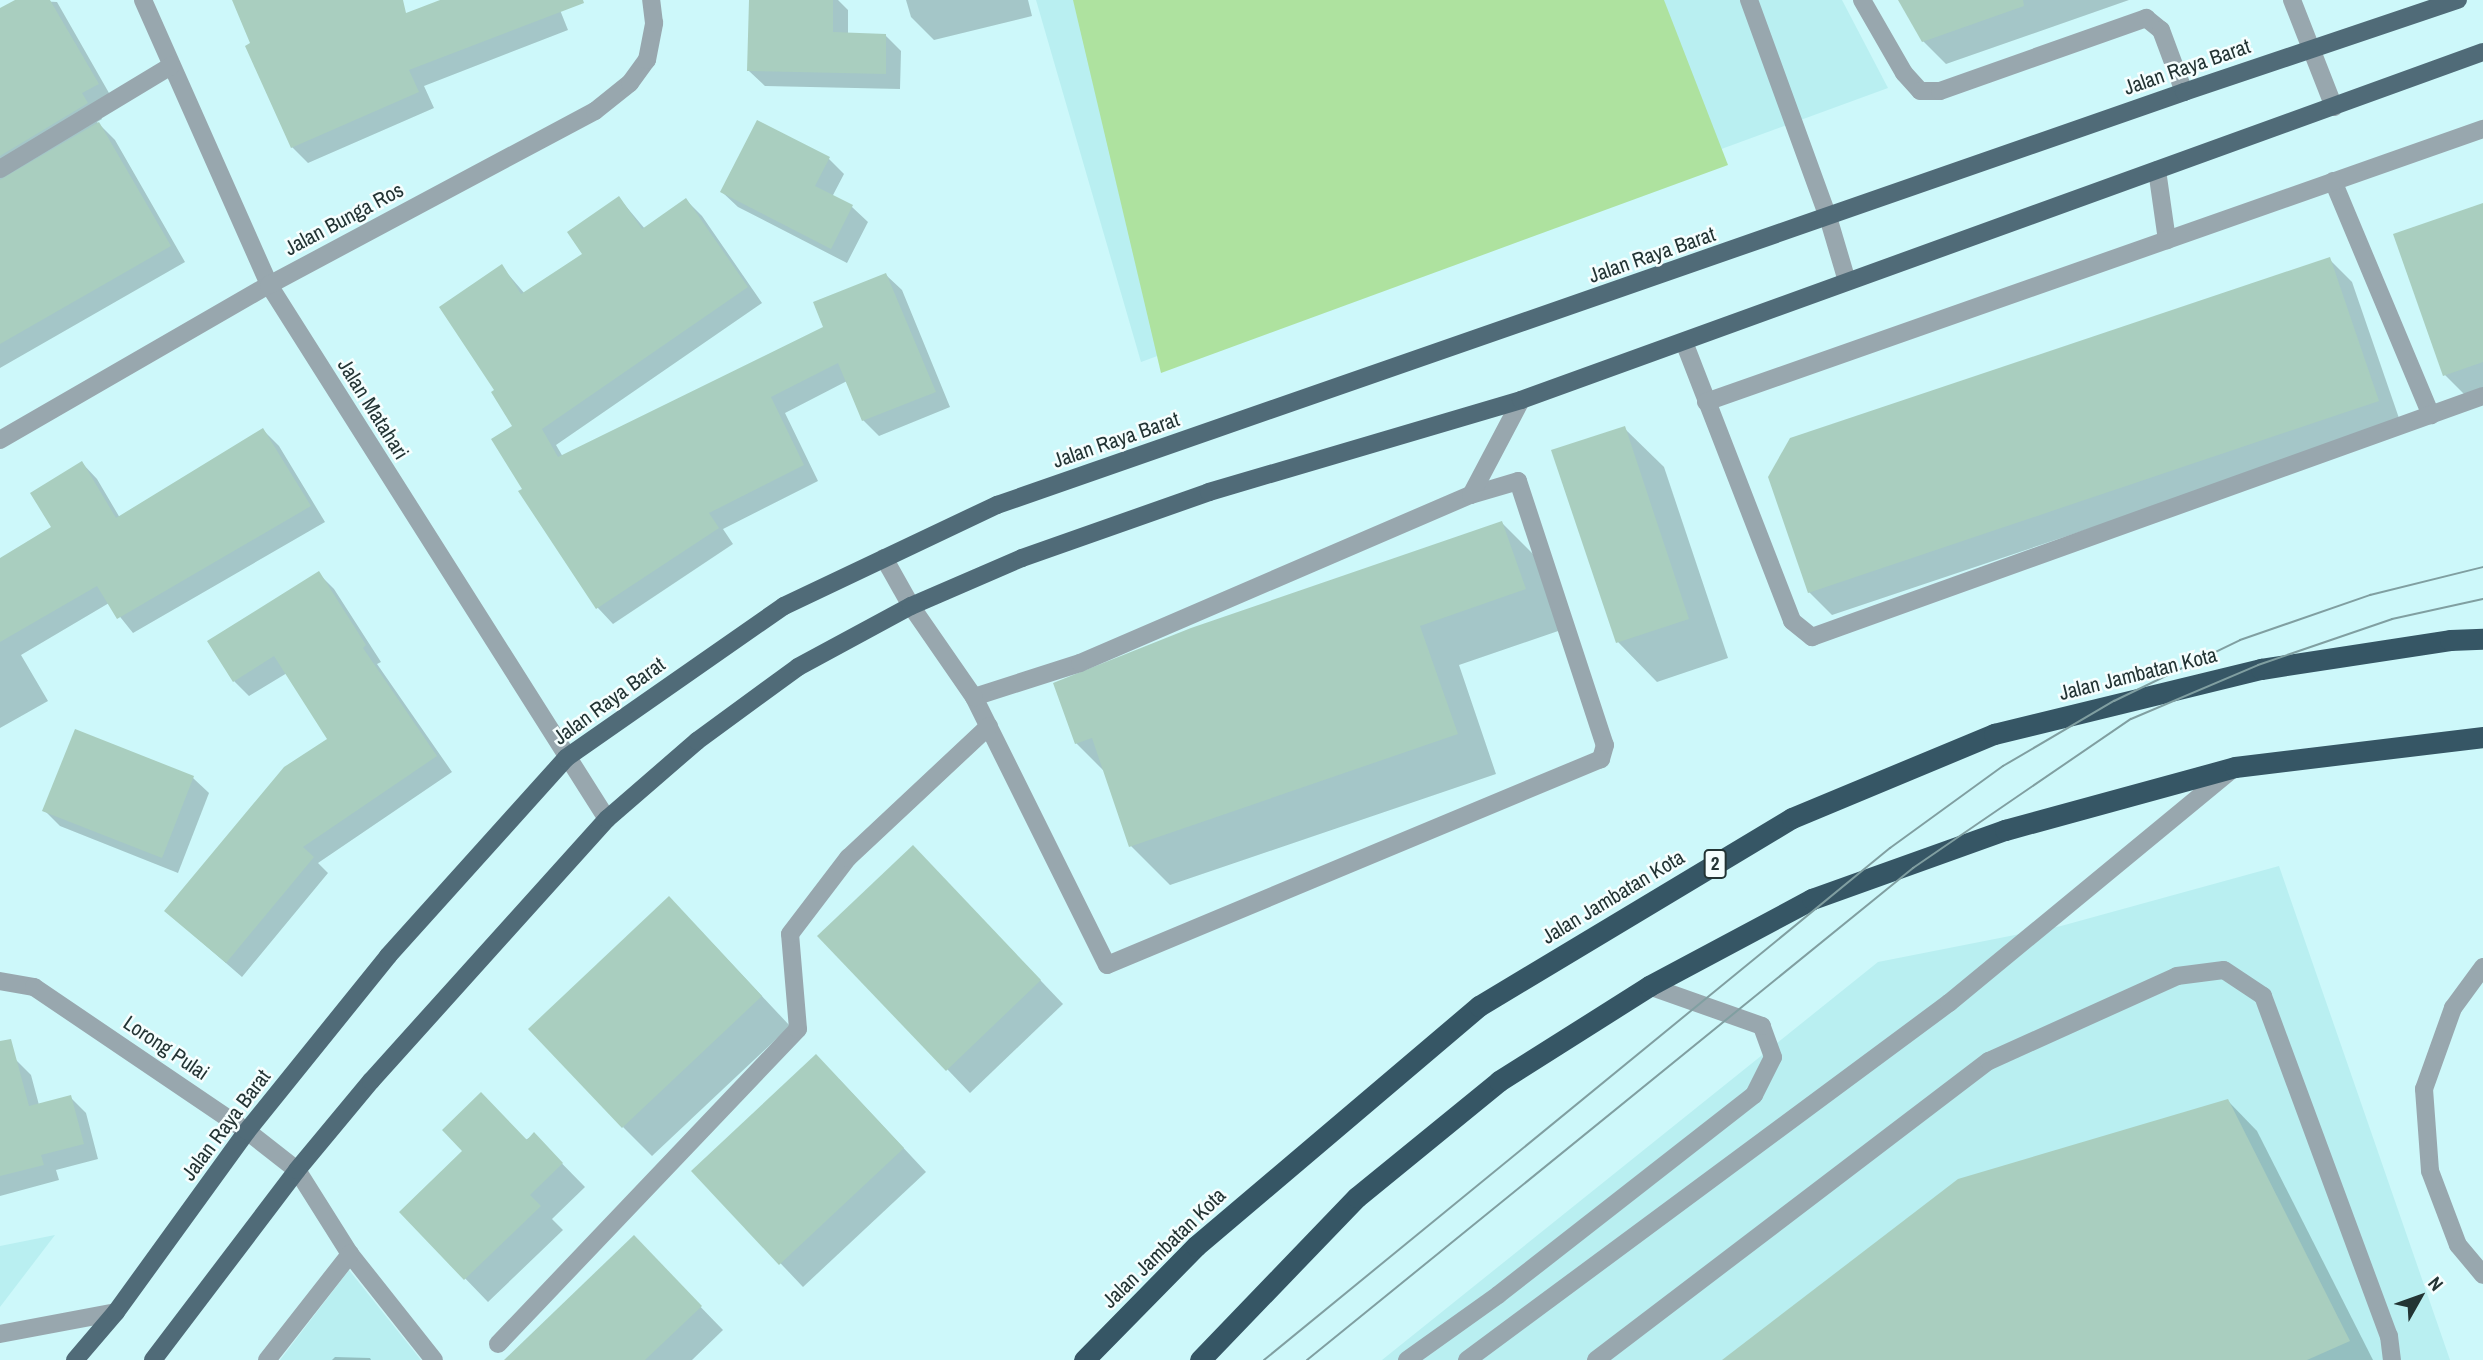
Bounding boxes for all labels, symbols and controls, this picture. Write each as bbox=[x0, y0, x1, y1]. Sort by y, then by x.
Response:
street label: Jalan Raya Barat bbox=[2120, 34, 2254, 100]
street label: Jalan Bunga Ros bbox=[280, 177, 408, 261]
street label: Jalan Raya Barat bbox=[1585, 222, 1719, 288]
street label: Jalan Matahari bbox=[332, 354, 414, 464]
street label: Jalan Raya Barat bbox=[1049, 407, 1183, 473]
street label: Jalan Jambatan Kota bbox=[2056, 642, 2220, 706]
street label: Jalan Raya Barat bbox=[548, 652, 670, 750]
street label: Jalan Jambatan Kota bbox=[1537, 845, 1689, 949]
road number: 2 bbox=[1703, 848, 1727, 880]
street label: Lorong Pulai bbox=[118, 1010, 214, 1086]
street label: Jalan Raya Barat bbox=[176, 1065, 276, 1185]
street label: Jalan Jambatan Kota bbox=[1097, 1183, 1231, 1313]
north arrow bbox=[2385, 1262, 2455, 1332]
text: N bbox=[2423, 1271, 2450, 1296]

